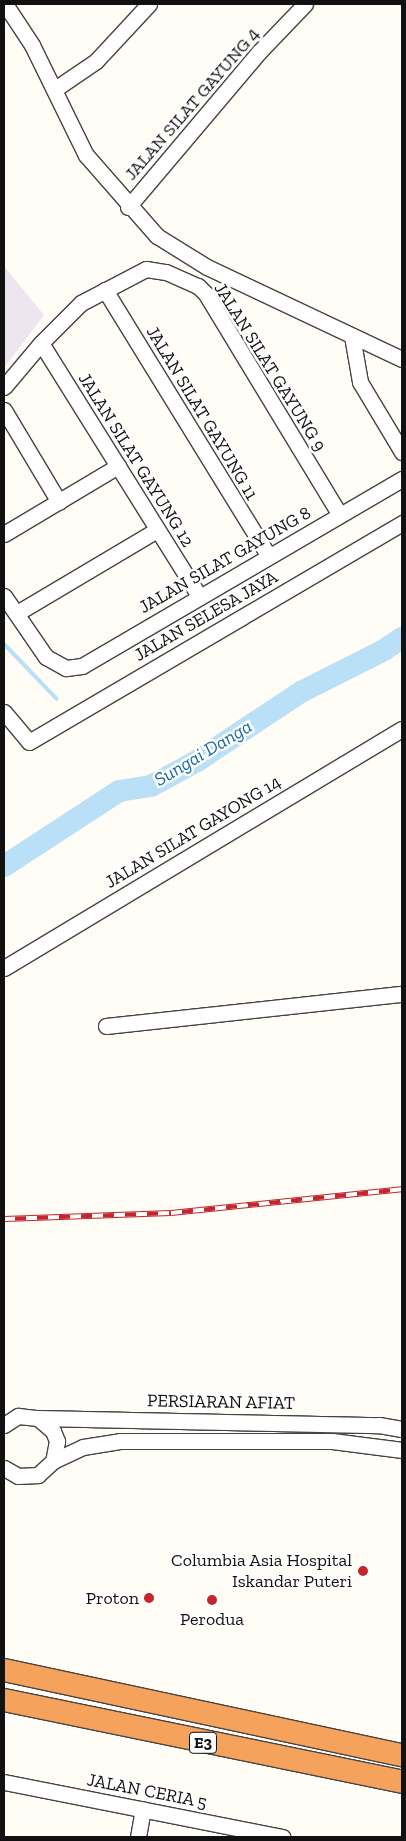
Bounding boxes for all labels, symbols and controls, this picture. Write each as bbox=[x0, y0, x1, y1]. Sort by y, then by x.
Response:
street label: JALAN SILAT GAYUNG 4 bbox=[120, 23, 264, 185]
street label: JALAN SILAT GAYUNG 9 bbox=[209, 279, 331, 455]
street label: JALAN SILAT GAYUNG 11 bbox=[141, 322, 263, 504]
street label: JALAN SILAT GAYUNG 12 bbox=[73, 369, 199, 551]
street label: JALAN SILAT GAYUNG 8 bbox=[135, 502, 315, 618]
street label: JALAN SELESA JAYA bbox=[130, 566, 282, 666]
water label: Sungai Danga bbox=[150, 715, 256, 791]
street label: JALAN SILAT GAYONG 14 bbox=[101, 771, 285, 893]
street label: PERSIARAN AFIAT bbox=[147, 1390, 295, 1414]
place label: Columbia Asia Hospital Iskandar Puteri bbox=[171, 1550, 352, 1592]
marker: Columbia Asia Hospital Iskandar Puteri bbox=[356, 1564, 370, 1578]
place label: Proton bbox=[86, 1587, 139, 1609]
marker: Proton bbox=[143, 1592, 155, 1604]
marker: Perodua bbox=[206, 1594, 218, 1606]
place label: Perodua bbox=[180, 1608, 244, 1630]
road number: E3 bbox=[188, 1730, 218, 1756]
street label: JALAN CERIA 5 bbox=[85, 1769, 209, 1813]

